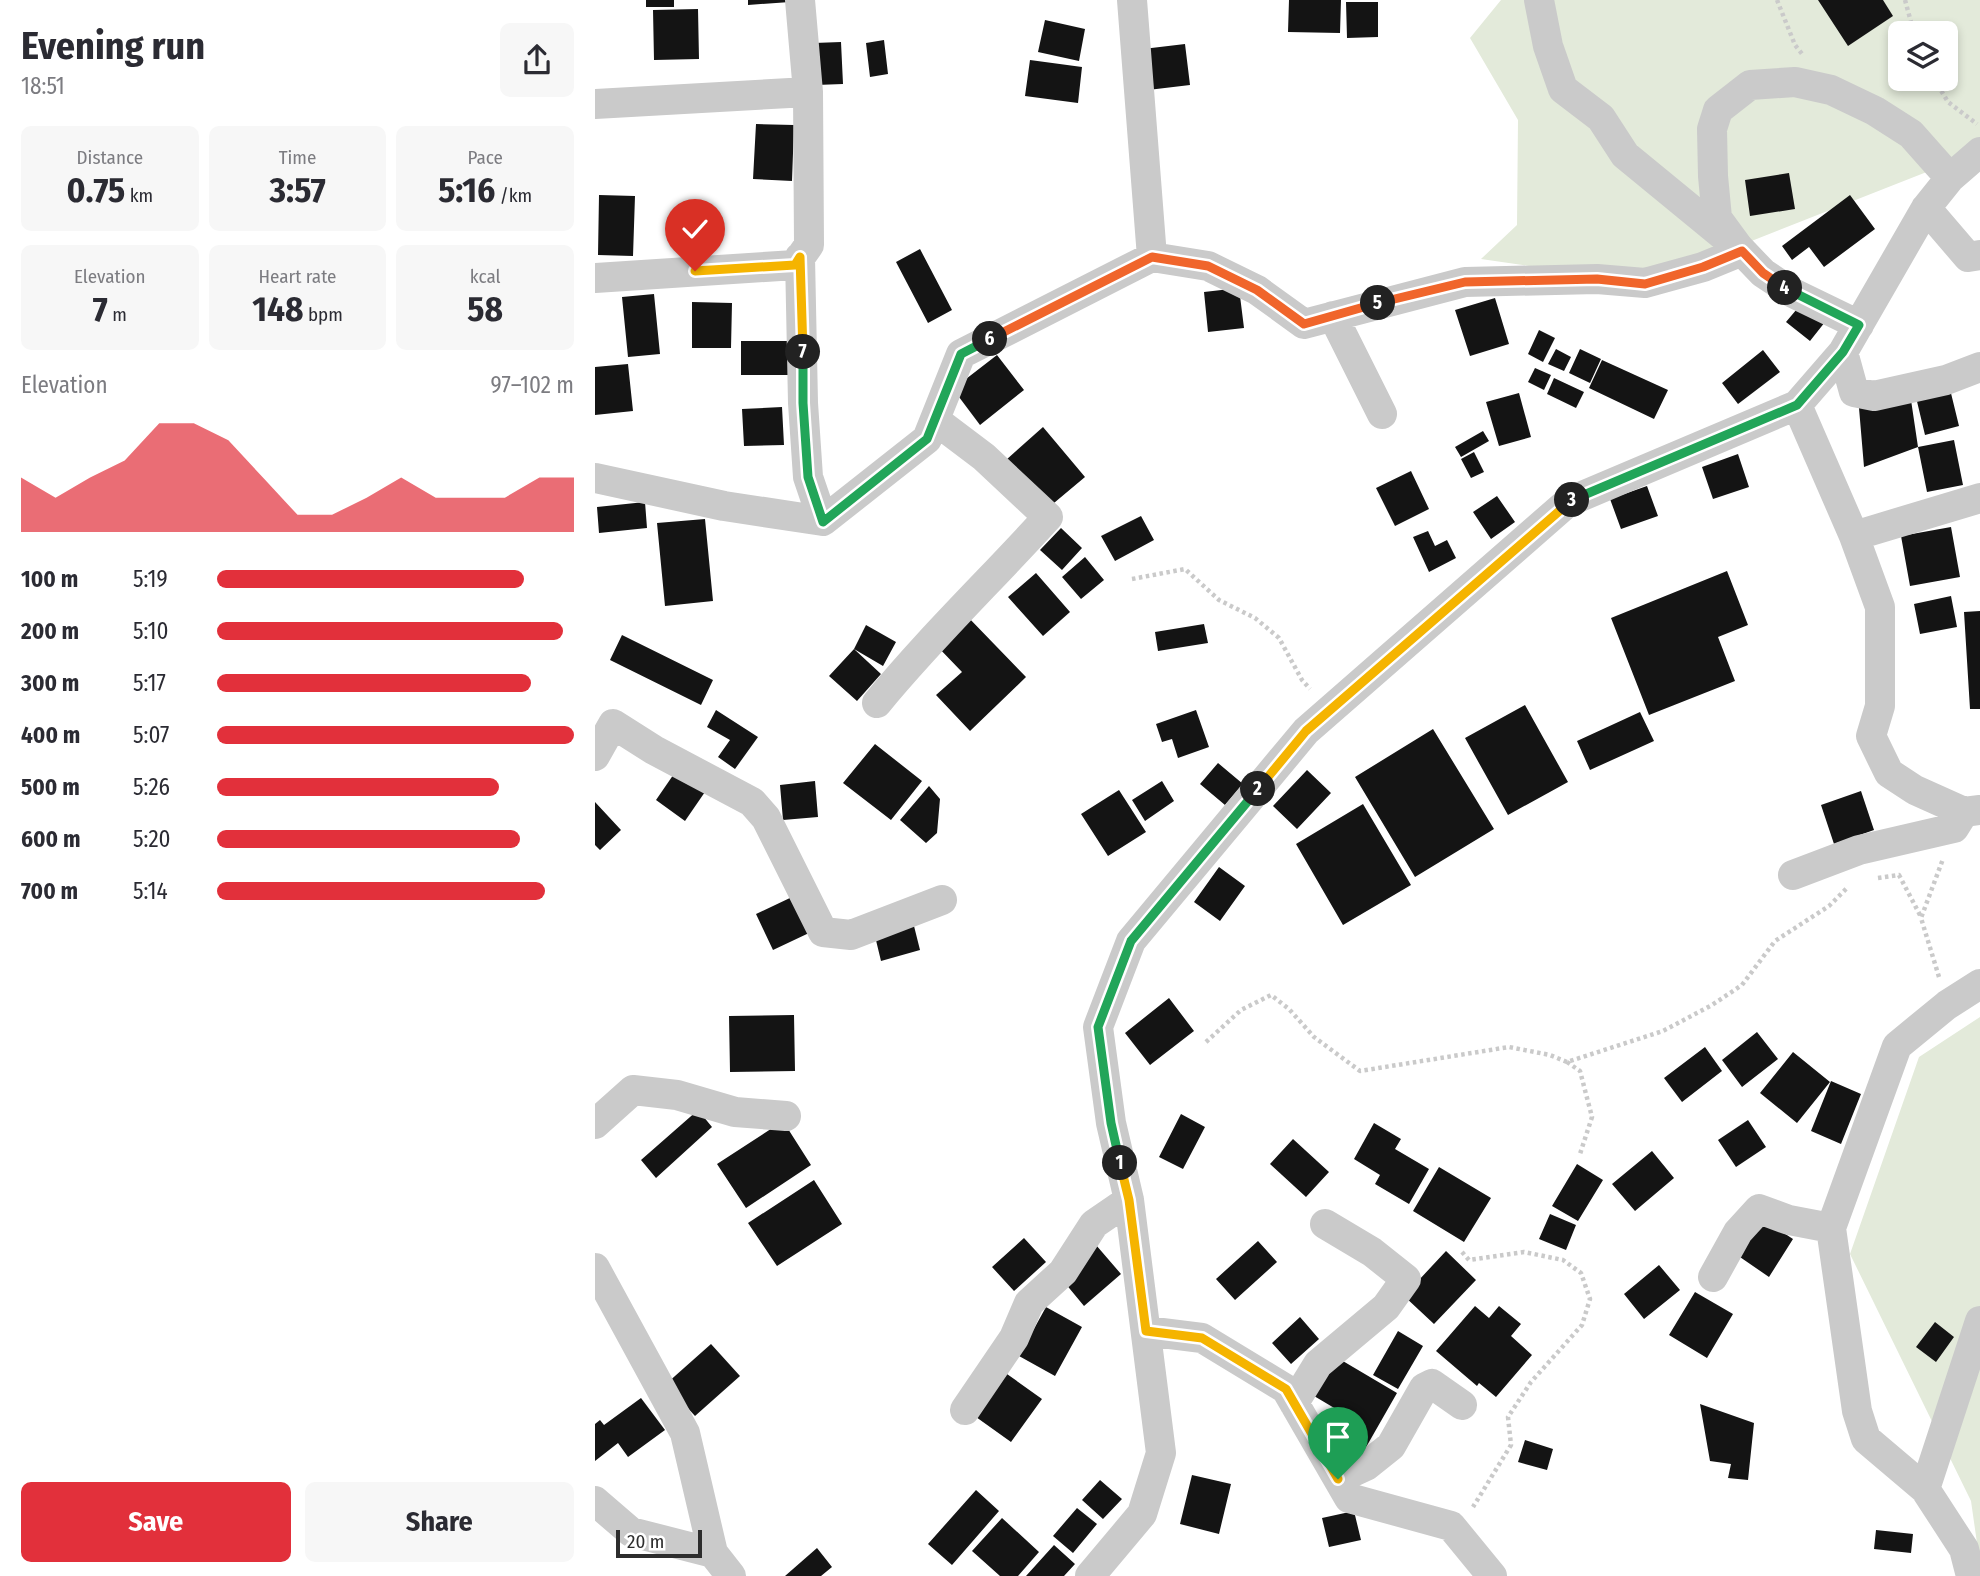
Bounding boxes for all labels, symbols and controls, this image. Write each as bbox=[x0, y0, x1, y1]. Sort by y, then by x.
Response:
map controls bbox=[1888, 21, 1958, 91]
button: layers bbox=[1888, 21, 1958, 91]
text: Evening run bbox=[21, 23, 205, 69]
button: share bbox=[500, 23, 574, 97]
text: 18:51 bbox=[21, 72, 65, 100]
text: Distance bbox=[77, 146, 143, 169]
text: Time bbox=[279, 146, 316, 169]
text: Pace bbox=[467, 146, 503, 169]
text: 0.75 bbox=[66, 169, 125, 211]
text: 3:57 bbox=[269, 169, 326, 211]
text: 5:16 bbox=[438, 169, 495, 211]
text: km bbox=[125, 184, 153, 207]
text: /km bbox=[495, 184, 532, 207]
pin bbox=[665, 199, 725, 271]
icon: check bbox=[676, 210, 714, 248]
text: Elevation bbox=[74, 265, 146, 288]
text: Heart rate bbox=[258, 265, 337, 288]
text: kcal bbox=[470, 265, 501, 288]
pin: 4 bbox=[1767, 270, 1803, 306]
text: 4 bbox=[1780, 276, 1789, 299]
pin: 5 bbox=[1361, 286, 1395, 320]
text: 7 bbox=[93, 288, 108, 330]
text: 148 bbox=[252, 288, 303, 330]
text: 58 bbox=[467, 288, 503, 330]
text: 5 bbox=[1373, 291, 1382, 314]
text: m bbox=[108, 303, 127, 326]
text: bpm bbox=[303, 303, 343, 326]
pin: 6 bbox=[973, 322, 1007, 356]
text: 6 bbox=[985, 327, 994, 350]
pin: 7 bbox=[785, 334, 821, 370]
text: 7 bbox=[798, 340, 807, 363]
text: Elevation bbox=[21, 371, 108, 399]
text: 97–102 m bbox=[491, 371, 574, 399]
pin: 3 bbox=[1555, 482, 1590, 518]
text: 3 bbox=[1567, 488, 1576, 511]
text: 100 m bbox=[21, 565, 78, 593]
text: 5:19 bbox=[133, 565, 168, 593]
text: 200 m bbox=[21, 617, 79, 645]
text: 5:10 bbox=[133, 617, 168, 645]
text: 300 m bbox=[21, 669, 79, 697]
text: 5:17 bbox=[133, 669, 166, 697]
text: 400 m bbox=[21, 721, 80, 749]
text: 5:07 bbox=[133, 721, 169, 749]
pin: 2 bbox=[1241, 772, 1275, 806]
text: 500 m bbox=[21, 773, 80, 801]
text: 5:26 bbox=[133, 773, 170, 801]
text: 2 bbox=[1253, 777, 1262, 800]
text: 600 m bbox=[21, 825, 80, 853]
text: 5:20 bbox=[133, 825, 171, 853]
text: 700 m bbox=[21, 877, 78, 905]
text: 5:14 bbox=[133, 877, 168, 905]
pin: 1 bbox=[1103, 1146, 1137, 1180]
text: 1 bbox=[1115, 1151, 1124, 1174]
pin bbox=[1308, 1407, 1368, 1479]
icon: arrive bbox=[1319, 1418, 1357, 1456]
button: Save bbox=[21, 1482, 291, 1562]
button: Share bbox=[305, 1482, 574, 1562]
scale bar bbox=[616, 1527, 702, 1559]
text: 20 m bbox=[627, 1530, 664, 1553]

